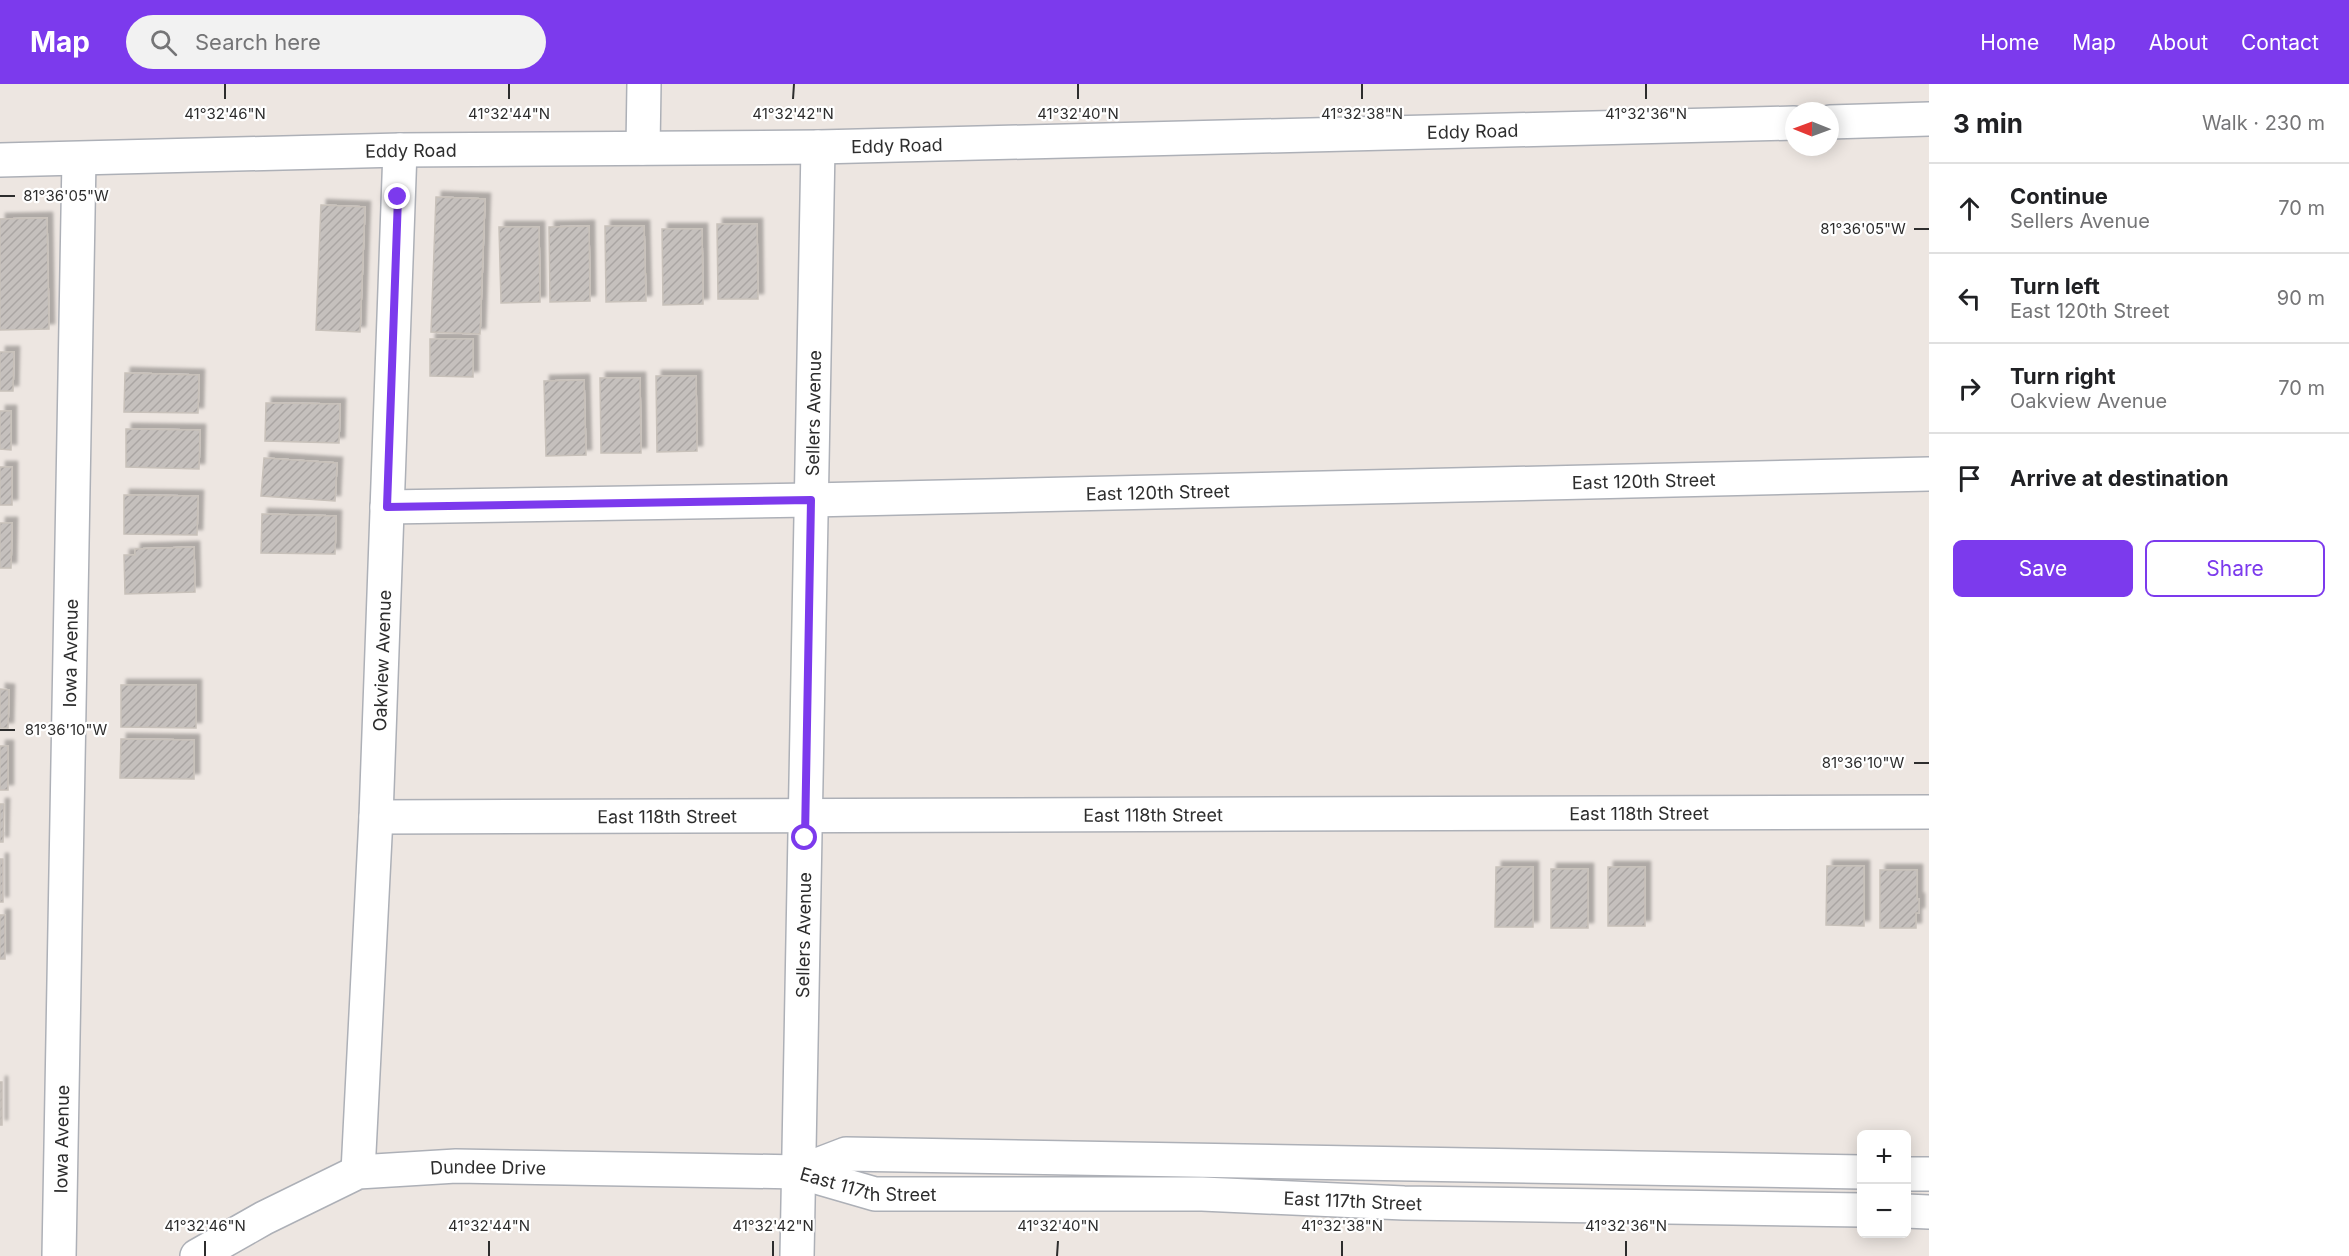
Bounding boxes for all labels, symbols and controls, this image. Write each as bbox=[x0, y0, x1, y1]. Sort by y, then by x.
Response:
search box bbox=[126, 15, 546, 69]
text: Map bbox=[30, 25, 90, 59]
icon: search bbox=[147, 26, 180, 59]
text: Search here bbox=[195, 29, 321, 55]
text: Home bbox=[1980, 30, 2039, 55]
text: Map bbox=[2072, 30, 2116, 55]
text: About bbox=[2149, 30, 2208, 55]
text: Contact bbox=[2241, 30, 2319, 55]
north arrow bbox=[1785, 102, 1839, 156]
text: 41°32'46"N bbox=[184, 104, 266, 123]
text: 41°32'44"N bbox=[468, 104, 550, 123]
text: 41°32'42"N bbox=[752, 104, 834, 123]
text: 41°32'40"N bbox=[1037, 104, 1119, 123]
text: 41°32'38"N bbox=[1321, 104, 1403, 123]
text: 41°32'36"N bbox=[1605, 104, 1687, 123]
text: 3 min bbox=[1953, 108, 2023, 139]
text: Walk · 230 m bbox=[2202, 111, 2325, 135]
street label: Eddy Road bbox=[1427, 119, 1519, 143]
street label: Eddy Road bbox=[851, 133, 943, 157]
street label: Eddy Road bbox=[365, 139, 457, 161]
route end bbox=[384, 183, 410, 209]
text: Continue bbox=[2010, 183, 2108, 209]
text: 81°36'05"W bbox=[23, 186, 109, 205]
icon: ahead bbox=[1953, 192, 1986, 225]
text: 70 m bbox=[2278, 196, 2325, 220]
text: Sellers Avenue bbox=[2010, 209, 2150, 233]
text: 81°36'05"W bbox=[1820, 219, 1906, 238]
text: Turn left bbox=[2010, 273, 2100, 299]
icon: left bbox=[1953, 282, 1986, 315]
text: 90 m bbox=[2277, 286, 2325, 310]
text: East 120th Street bbox=[2010, 299, 2170, 323]
street label: Sellers Avenue bbox=[801, 350, 825, 476]
text: Turn right bbox=[2010, 363, 2116, 389]
icon: right bbox=[1953, 372, 1986, 405]
text: 70 m bbox=[2278, 376, 2325, 400]
text: Oakview Avenue bbox=[2010, 389, 2167, 413]
icon: arrive bbox=[1953, 462, 1986, 495]
text: Arrive at destination bbox=[2010, 465, 2229, 491]
street label: East 120th Street bbox=[1572, 468, 1716, 493]
street label: East 120th Street bbox=[1086, 480, 1230, 504]
button: Save bbox=[1953, 540, 2133, 597]
button: Share bbox=[2145, 540, 2325, 597]
street label: Oakview Avenue bbox=[369, 589, 395, 732]
street label: Iowa Avenue bbox=[59, 599, 81, 708]
text: 81°36'10"W bbox=[25, 720, 108, 739]
text: 81°36'10"W bbox=[1822, 753, 1905, 772]
street label: East 118th Street bbox=[1569, 802, 1709, 824]
street label: East 118th Street bbox=[1083, 804, 1223, 825]
street label: East 118th Street bbox=[597, 805, 737, 827]
route start bbox=[791, 824, 817, 850]
street label: Sellers Avenue bbox=[791, 872, 815, 998]
street label: Iowa Avenue bbox=[50, 1085, 73, 1193]
map controls bbox=[1857, 1130, 1911, 1238]
button: + bbox=[1857, 1130, 1911, 1184]
street label: Dundee Drive bbox=[430, 1155, 546, 1178]
street label: East 117th Street bbox=[798, 1162, 936, 1205]
button: − bbox=[1857, 1184, 1911, 1238]
street label: East 117th Street bbox=[1283, 1187, 1422, 1214]
text: 41°32'46"N bbox=[164, 1216, 246, 1235]
text: 41°32'44"N bbox=[448, 1216, 530, 1235]
text: 41°32'42"N bbox=[732, 1216, 814, 1235]
text: 41°32'40"N bbox=[1017, 1216, 1099, 1235]
text: 41°32'38"N bbox=[1301, 1216, 1383, 1235]
text: 41°32'36"N bbox=[1585, 1216, 1667, 1235]

